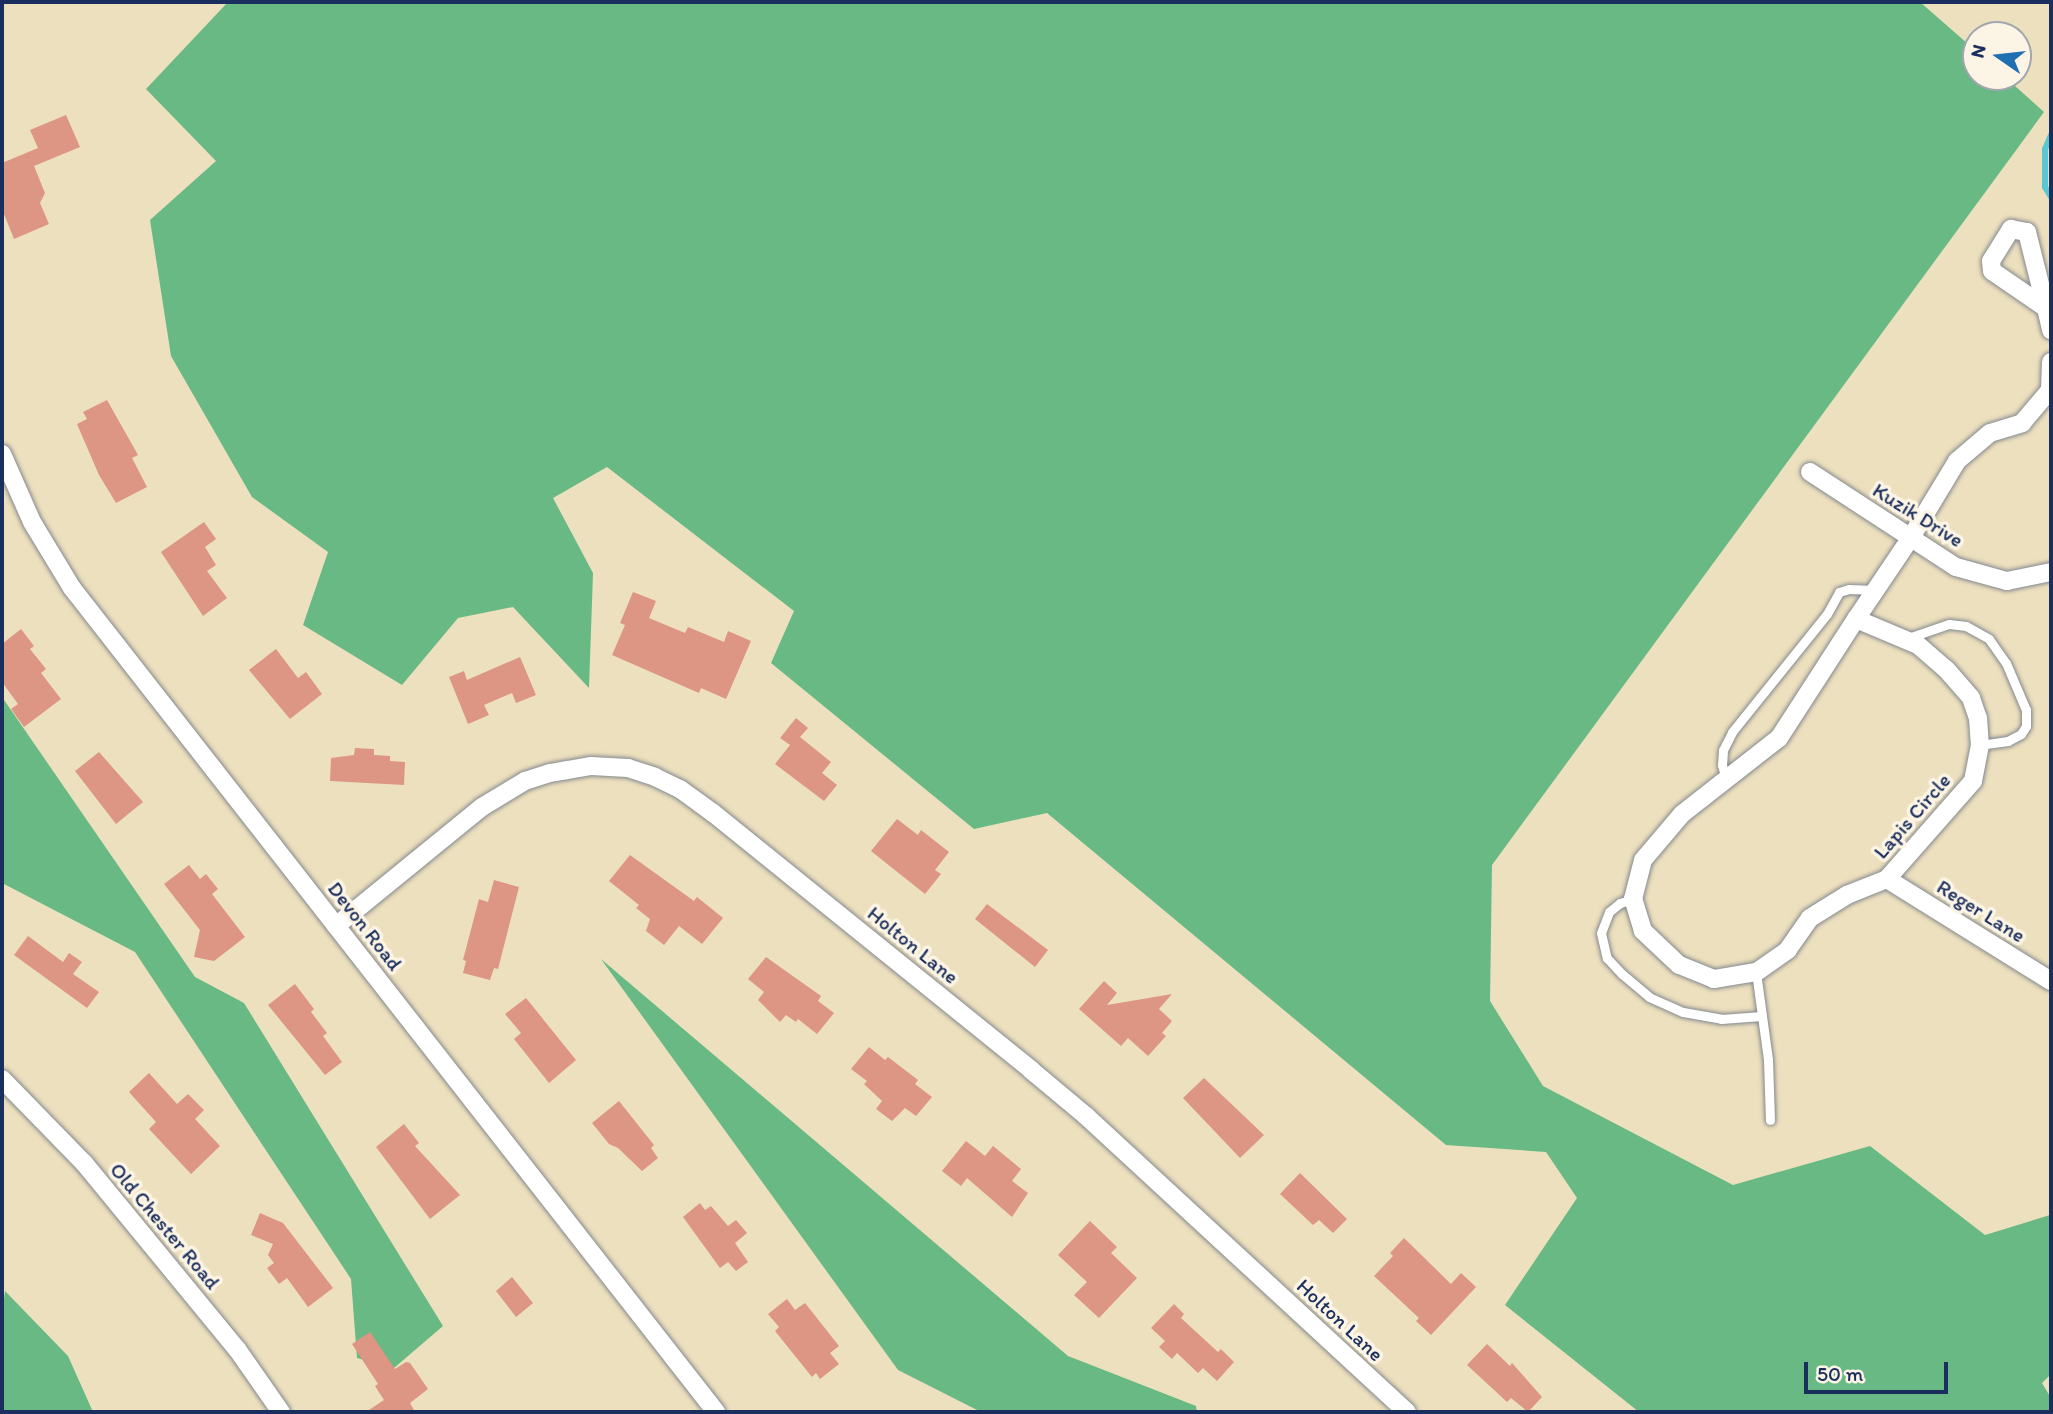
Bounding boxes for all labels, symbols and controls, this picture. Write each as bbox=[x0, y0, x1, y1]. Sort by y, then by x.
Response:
north arrow bbox=[1962, 21, 2032, 91]
text: N bbox=[1965, 42, 1991, 60]
street label: Kuzik Drive bbox=[1868, 477, 1968, 553]
street label: Lapis Circle bbox=[1868, 768, 1956, 864]
street label: Reger Lane bbox=[1932, 874, 2030, 948]
street label: Devon Road bbox=[323, 877, 407, 975]
street label: Holton Lane bbox=[862, 901, 964, 989]
street label: Old Chester Road bbox=[105, 1158, 225, 1294]
street label: Holton Lane bbox=[1291, 1273, 1389, 1367]
scale bar bbox=[1808, 1348, 1952, 1392]
text: 50 m bbox=[1817, 1361, 1863, 1386]

